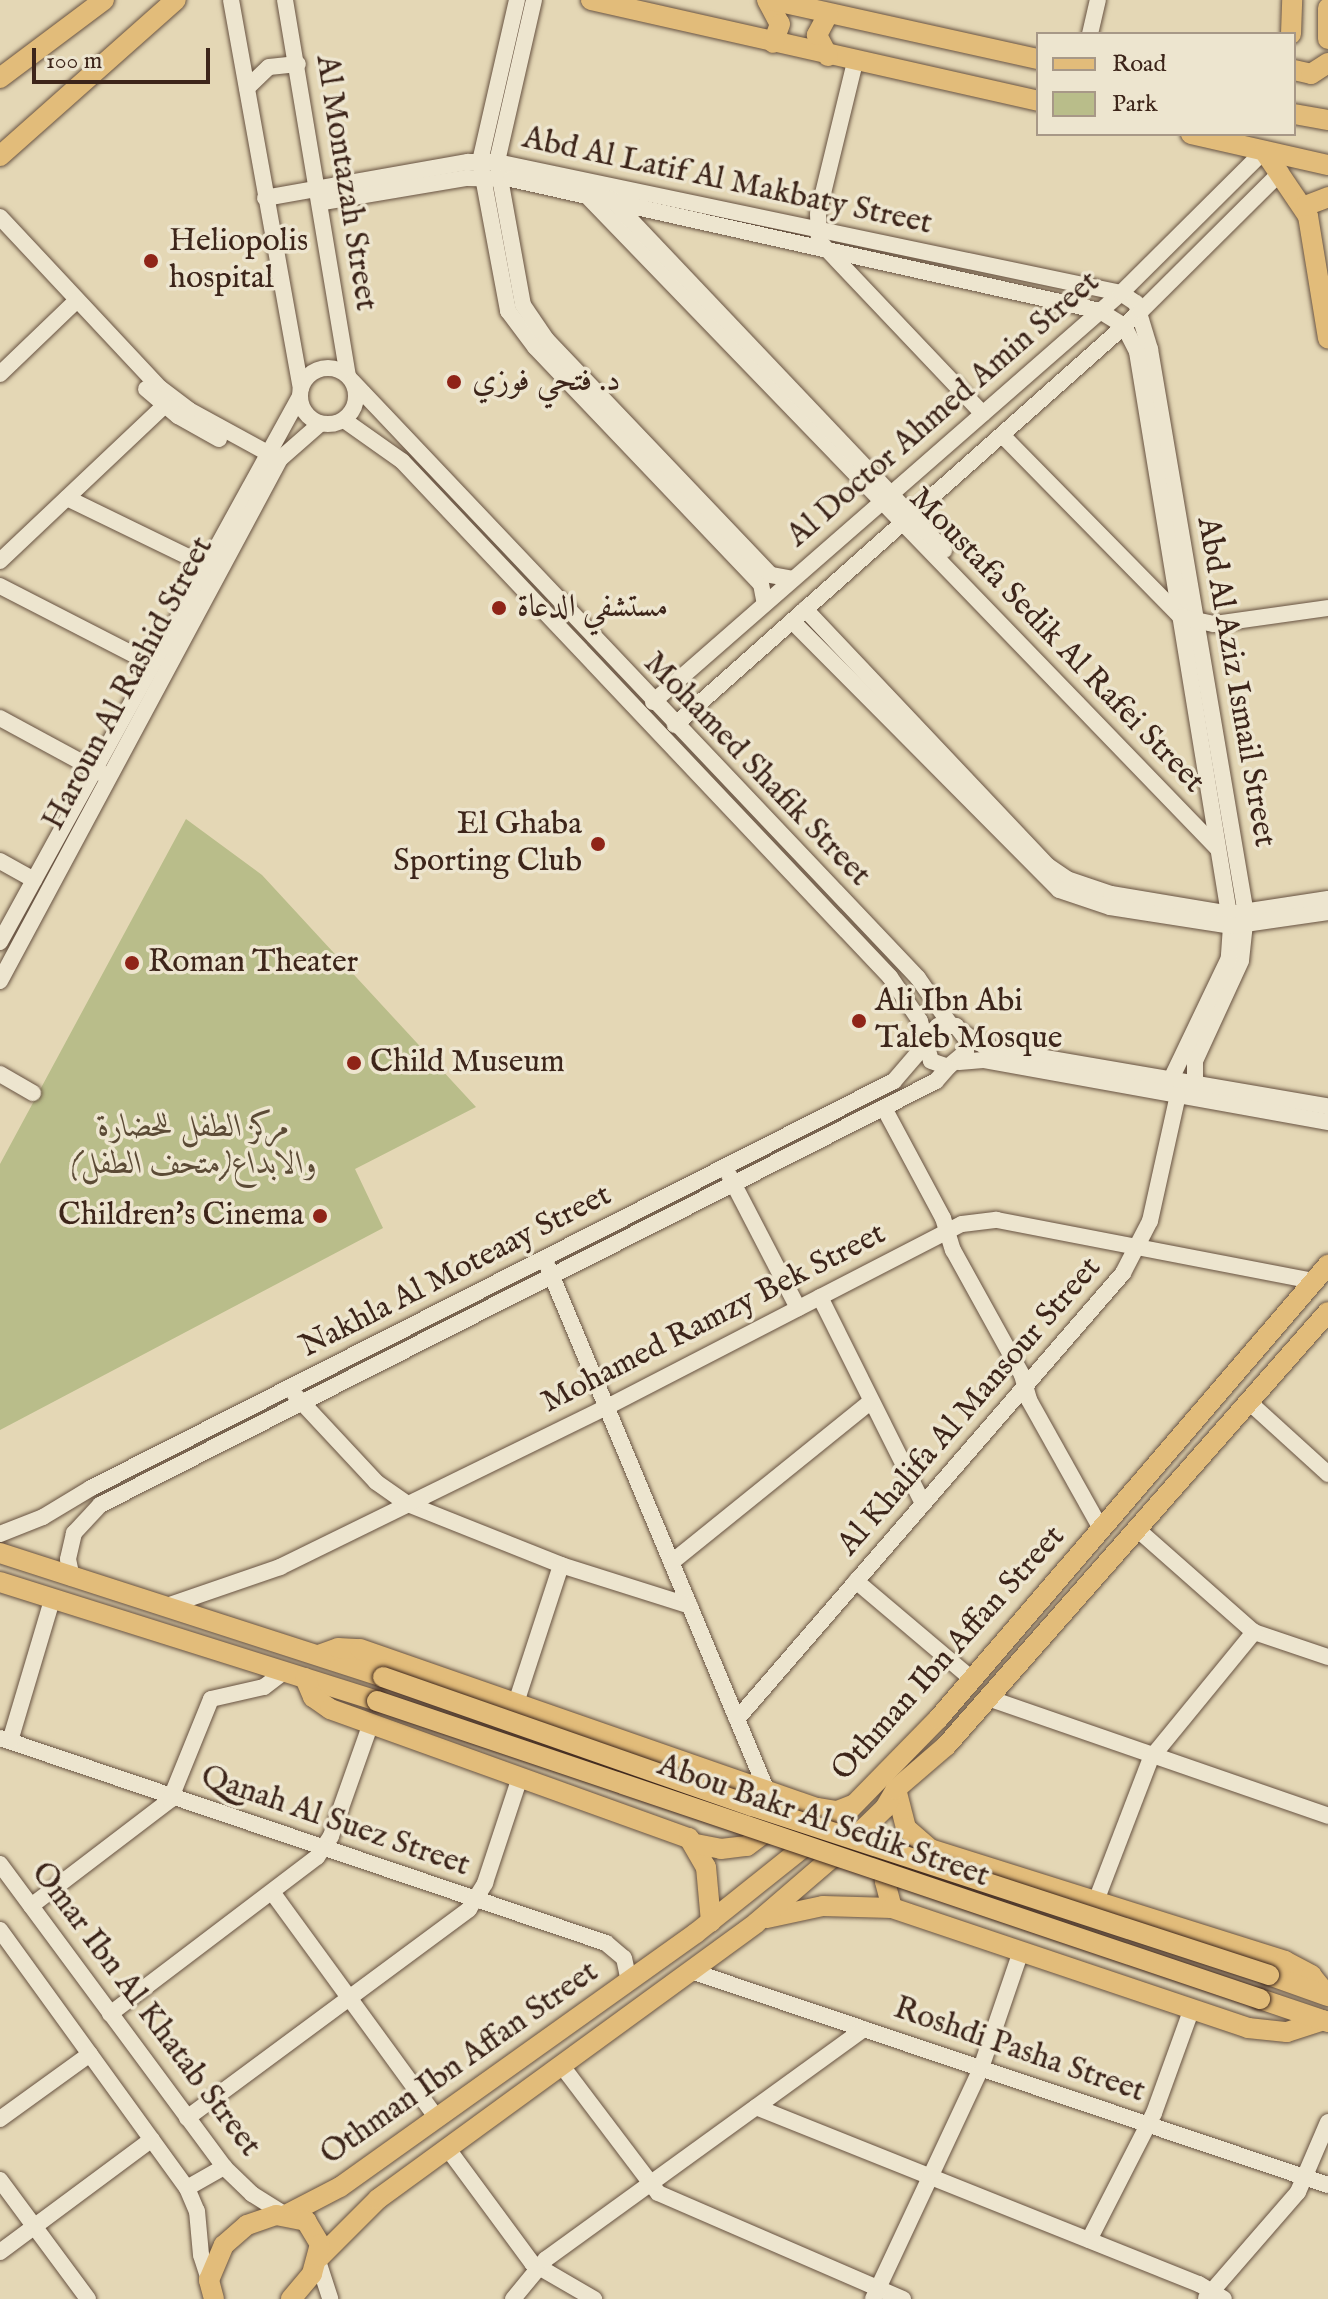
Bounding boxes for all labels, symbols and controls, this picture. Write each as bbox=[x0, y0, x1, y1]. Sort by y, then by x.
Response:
scale bar bbox=[36, 32, 214, 82]
legend bbox=[1036, 32, 1296, 136]
text: 100 m bbox=[46, 46, 102, 77]
text: Road bbox=[1112, 49, 1166, 80]
street label: Al Montazah Street bbox=[306, 52, 384, 314]
text: Park bbox=[1112, 89, 1158, 120]
street label: Abd Al Latif Al Makbaty Street bbox=[519, 120, 935, 244]
place label: Heliopolis hospital bbox=[169, 224, 308, 299]
marker: Heliopolis hospital bbox=[140, 250, 162, 272]
street label: Al Doctor Ahmed Amin Street bbox=[780, 264, 1108, 556]
place label: د. فتحي فوزي bbox=[472, 363, 620, 401]
marker: د. فتحي فوزي bbox=[443, 371, 465, 393]
street label: Moustafa Sedik Al Rafei Street bbox=[900, 480, 1212, 802]
street label: Abd Al Aziz Ismail Street bbox=[1187, 514, 1283, 850]
street label: Haroun Al Rashid Street bbox=[35, 531, 223, 837]
place label: مستشفي الدعاة bbox=[517, 589, 668, 627]
marker: مستشفي الدعاة bbox=[488, 597, 510, 619]
street label: Mohamed Shafik Street bbox=[634, 645, 878, 895]
place label: El Ghaba Sporting Club bbox=[393, 807, 582, 882]
marker: El Ghaba Sporting Club bbox=[589, 835, 607, 853]
place label: Roman Theater bbox=[148, 944, 358, 982]
marker: Roman Theater bbox=[123, 954, 141, 972]
place label: Ali Ibn Abi Taleb Mosque bbox=[875, 984, 1062, 1059]
marker: Ali Ibn Abi Taleb Mosque bbox=[850, 1012, 868, 1030]
place label: Child Museum bbox=[370, 1044, 565, 1082]
marker: Child Museum bbox=[345, 1054, 363, 1072]
park label: مركز الطفل للحضارة والابداع(متحف الطفل) bbox=[71, 1110, 317, 1185]
street label: Nakhla Al Moteaay Street bbox=[294, 1177, 618, 1367]
place label: Children's Cinema bbox=[58, 1197, 304, 1235]
marker: Children's Cinema bbox=[311, 1207, 329, 1225]
street label: Mohamed Ramzy Bek Street bbox=[536, 1215, 892, 1423]
street label: Al Khalifa Al Mansour Street bbox=[830, 1250, 1110, 1564]
street label: Othman Ibn Affan Street bbox=[824, 1519, 1074, 1789]
street label: Abou Bakr Al Sedik Street bbox=[652, 1747, 994, 1897]
street label: Qanah Al Suez Street bbox=[196, 1758, 474, 1886]
street label: Omar Ibn Al Khatab Street bbox=[22, 1855, 268, 2165]
street label: Othman Ibn Affan Street bbox=[314, 1954, 606, 2174]
street label: Roshdi Pasha Street bbox=[888, 1990, 1150, 2112]

